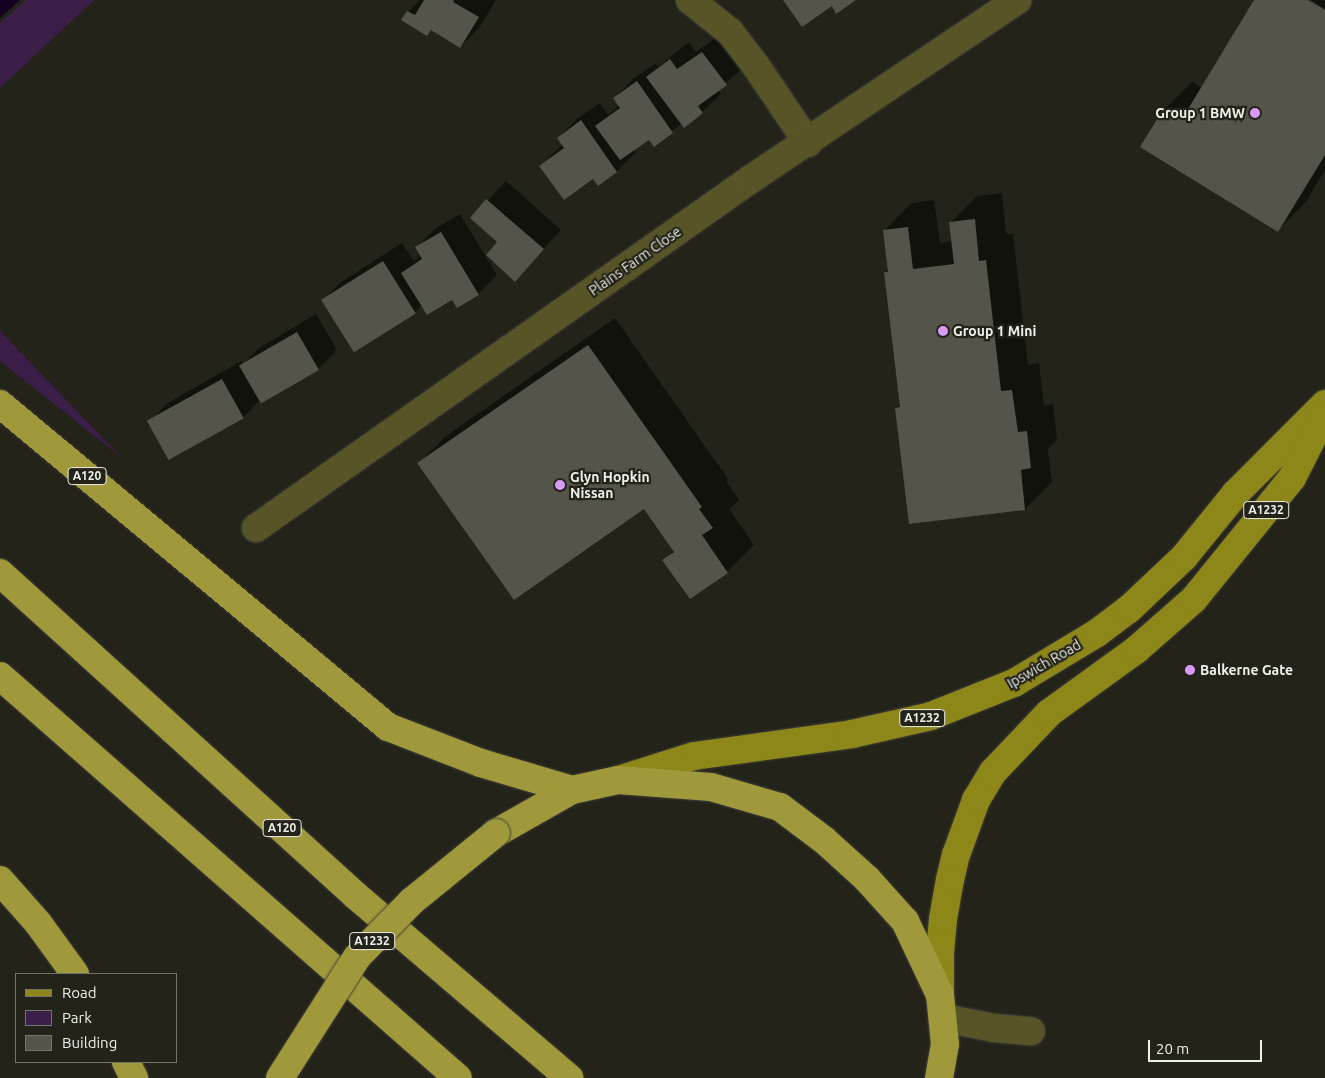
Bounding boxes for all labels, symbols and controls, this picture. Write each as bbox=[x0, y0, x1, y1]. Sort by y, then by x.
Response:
place label: Group 1 BMW bbox=[1155, 105, 1245, 121]
marker: Group 1 BMW bbox=[1249, 107, 1261, 119]
street label: Plains Farm Close bbox=[586, 223, 684, 299]
place label: Group 1 Mini bbox=[953, 323, 1036, 339]
marker: Group 1 Mini bbox=[937, 325, 949, 337]
road number: A120 bbox=[67, 466, 107, 486]
place label: Glyn Hopkin Nissan bbox=[570, 469, 650, 502]
marker: Glyn Hopkin Nissan bbox=[554, 479, 566, 491]
road number: A1232 bbox=[1242, 500, 1290, 520]
street label: Ipswich Road bbox=[1004, 636, 1084, 692]
place label: Balkerne Gate bbox=[1200, 662, 1293, 678]
marker: Balkerne Gate bbox=[1184, 664, 1196, 676]
road number: A1232 bbox=[898, 708, 946, 728]
road number: A120 bbox=[262, 818, 302, 838]
road number: A1232 bbox=[348, 931, 396, 950]
legend bbox=[15, 973, 178, 1063]
text: Road bbox=[62, 984, 97, 1001]
text: Park bbox=[62, 1009, 92, 1026]
scale bar bbox=[1150, 1030, 1264, 1062]
text: Building bbox=[62, 1034, 117, 1051]
text: 20 m bbox=[1156, 1040, 1189, 1057]

